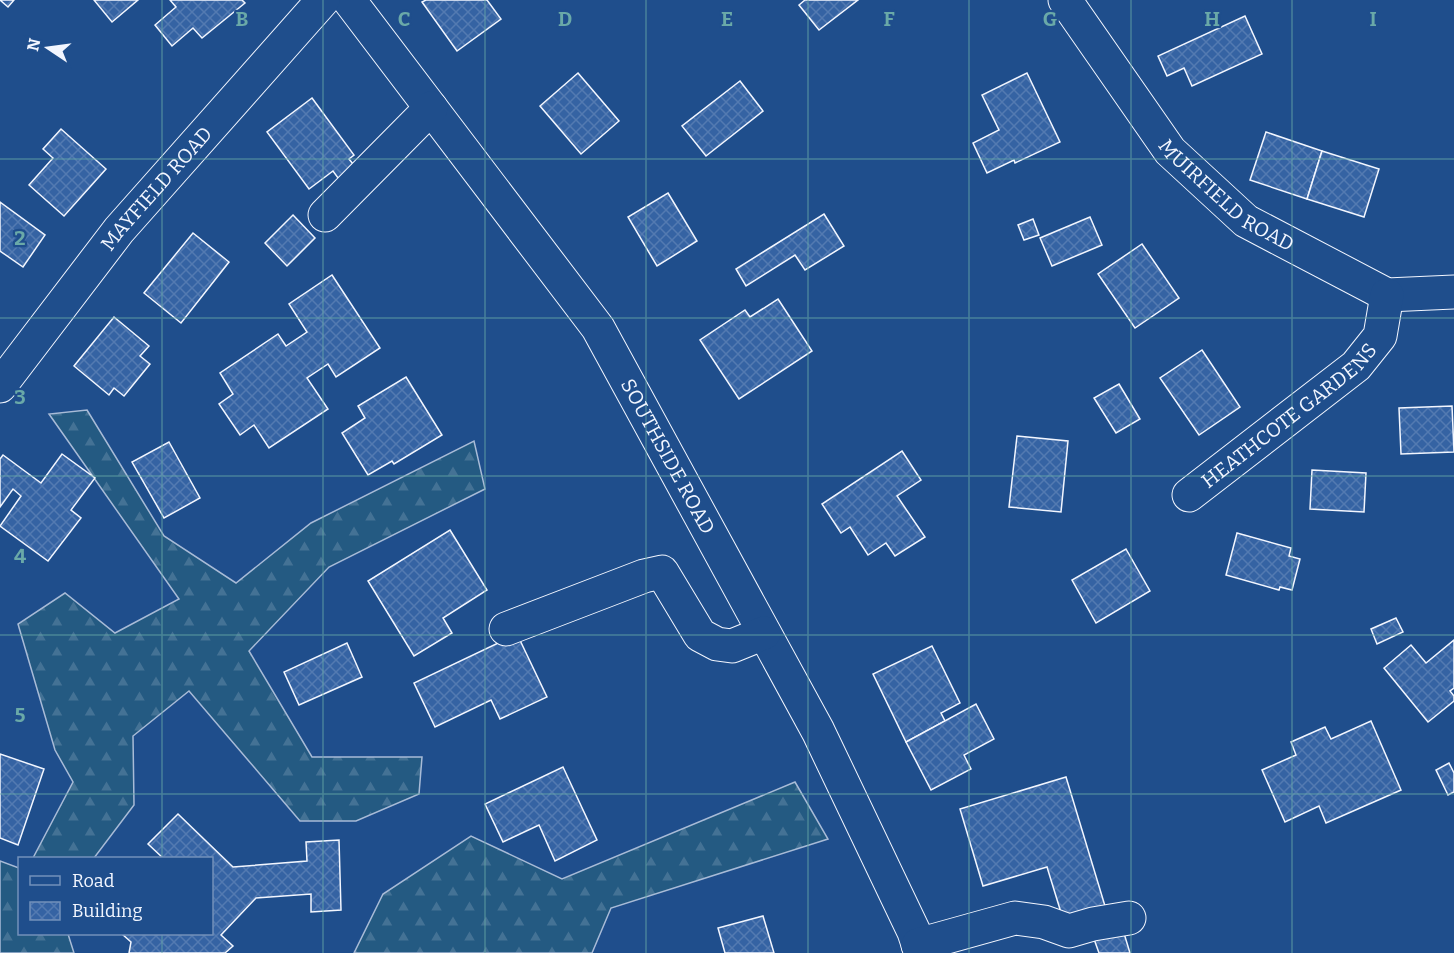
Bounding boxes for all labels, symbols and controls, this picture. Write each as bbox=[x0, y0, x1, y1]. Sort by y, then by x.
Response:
text: B bbox=[236, 7, 249, 31]
text: C bbox=[398, 7, 410, 31]
text: D bbox=[558, 7, 572, 31]
text: E bbox=[721, 7, 733, 31]
text: F bbox=[883, 7, 895, 31]
text: G bbox=[1043, 7, 1057, 31]
text: H bbox=[1204, 7, 1220, 31]
text: I bbox=[1369, 7, 1377, 31]
north arrow bbox=[18, 18, 78, 78]
text: N bbox=[23, 37, 45, 53]
street label: MAYFIELD ROAD bbox=[96, 122, 217, 255]
street label: MUIRFIELD ROAD bbox=[1153, 135, 1298, 256]
text: 2 bbox=[14, 226, 26, 250]
street label: HEATHCOTE GARDENS bbox=[1197, 338, 1382, 493]
street label: SOUTHSIDE ROAD bbox=[616, 374, 720, 538]
text: 3 bbox=[14, 385, 26, 409]
text: 4 bbox=[14, 544, 26, 568]
text: 5 bbox=[15, 703, 26, 727]
legend bbox=[18, 857, 213, 935]
text: Road bbox=[72, 870, 115, 892]
text: Building bbox=[72, 900, 143, 922]

